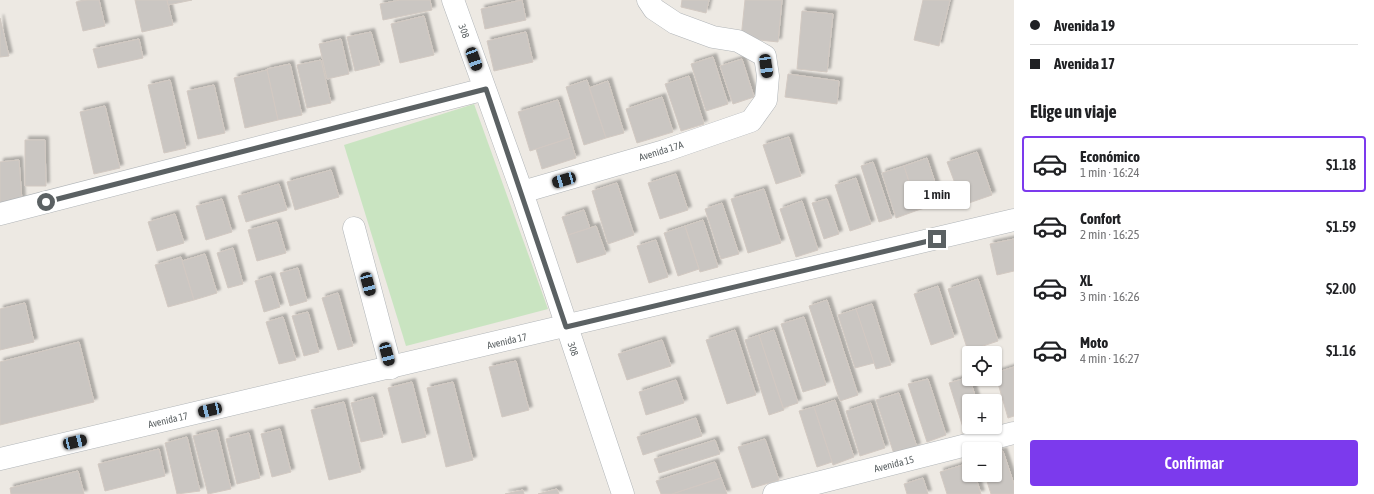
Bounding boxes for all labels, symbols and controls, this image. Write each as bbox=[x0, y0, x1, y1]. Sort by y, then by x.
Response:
text: Avenida 19 bbox=[1054, 17, 1115, 34]
street label: 308 bbox=[456, 22, 472, 40]
car bbox=[464, 46, 484, 72]
car bbox=[758, 53, 774, 79]
text: Avenida 17 bbox=[1054, 55, 1115, 72]
text: Elige un viaje bbox=[1030, 101, 1117, 122]
street label: Avenida 17A bbox=[638, 139, 685, 163]
icon: car bbox=[1032, 146, 1068, 182]
text: Económico bbox=[1080, 148, 1140, 165]
text: $1.18 bbox=[1326, 156, 1356, 173]
text: 1 min · 16:24 bbox=[1080, 165, 1140, 180]
car bbox=[551, 171, 577, 189]
callout: 1 min bbox=[904, 181, 970, 209]
text: 1 min bbox=[924, 187, 950, 202]
route start bbox=[37, 193, 55, 211]
icon: car bbox=[1032, 208, 1068, 244]
text: Confort bbox=[1080, 210, 1121, 227]
text: $1.59 bbox=[1326, 218, 1356, 235]
text: 2 min · 16:25 bbox=[1080, 227, 1140, 242]
route end bbox=[928, 230, 946, 248]
icon: car bbox=[1032, 270, 1068, 306]
car bbox=[359, 271, 377, 297]
text: XL bbox=[1080, 272, 1093, 289]
text: $2.00 bbox=[1326, 280, 1356, 297]
text: 3 min · 16:26 bbox=[1080, 289, 1140, 304]
street label: Avenida 17 bbox=[486, 331, 528, 351]
icon: car bbox=[1032, 332, 1068, 368]
text: Moto bbox=[1080, 334, 1108, 351]
car bbox=[378, 341, 396, 367]
street label: 308 bbox=[566, 341, 581, 358]
text: $1.16 bbox=[1326, 342, 1356, 359]
map controls bbox=[962, 346, 1002, 482]
button: locate bbox=[962, 346, 1002, 386]
text: 4 min · 16:27 bbox=[1080, 351, 1140, 366]
button: + bbox=[962, 394, 1002, 434]
car bbox=[197, 401, 223, 419]
street label: Avenida 17 bbox=[147, 410, 189, 430]
car bbox=[62, 433, 88, 451]
button: Confirmar bbox=[1030, 440, 1358, 486]
button: − bbox=[962, 442, 1002, 482]
street label: Avenida 15 bbox=[873, 454, 915, 474]

